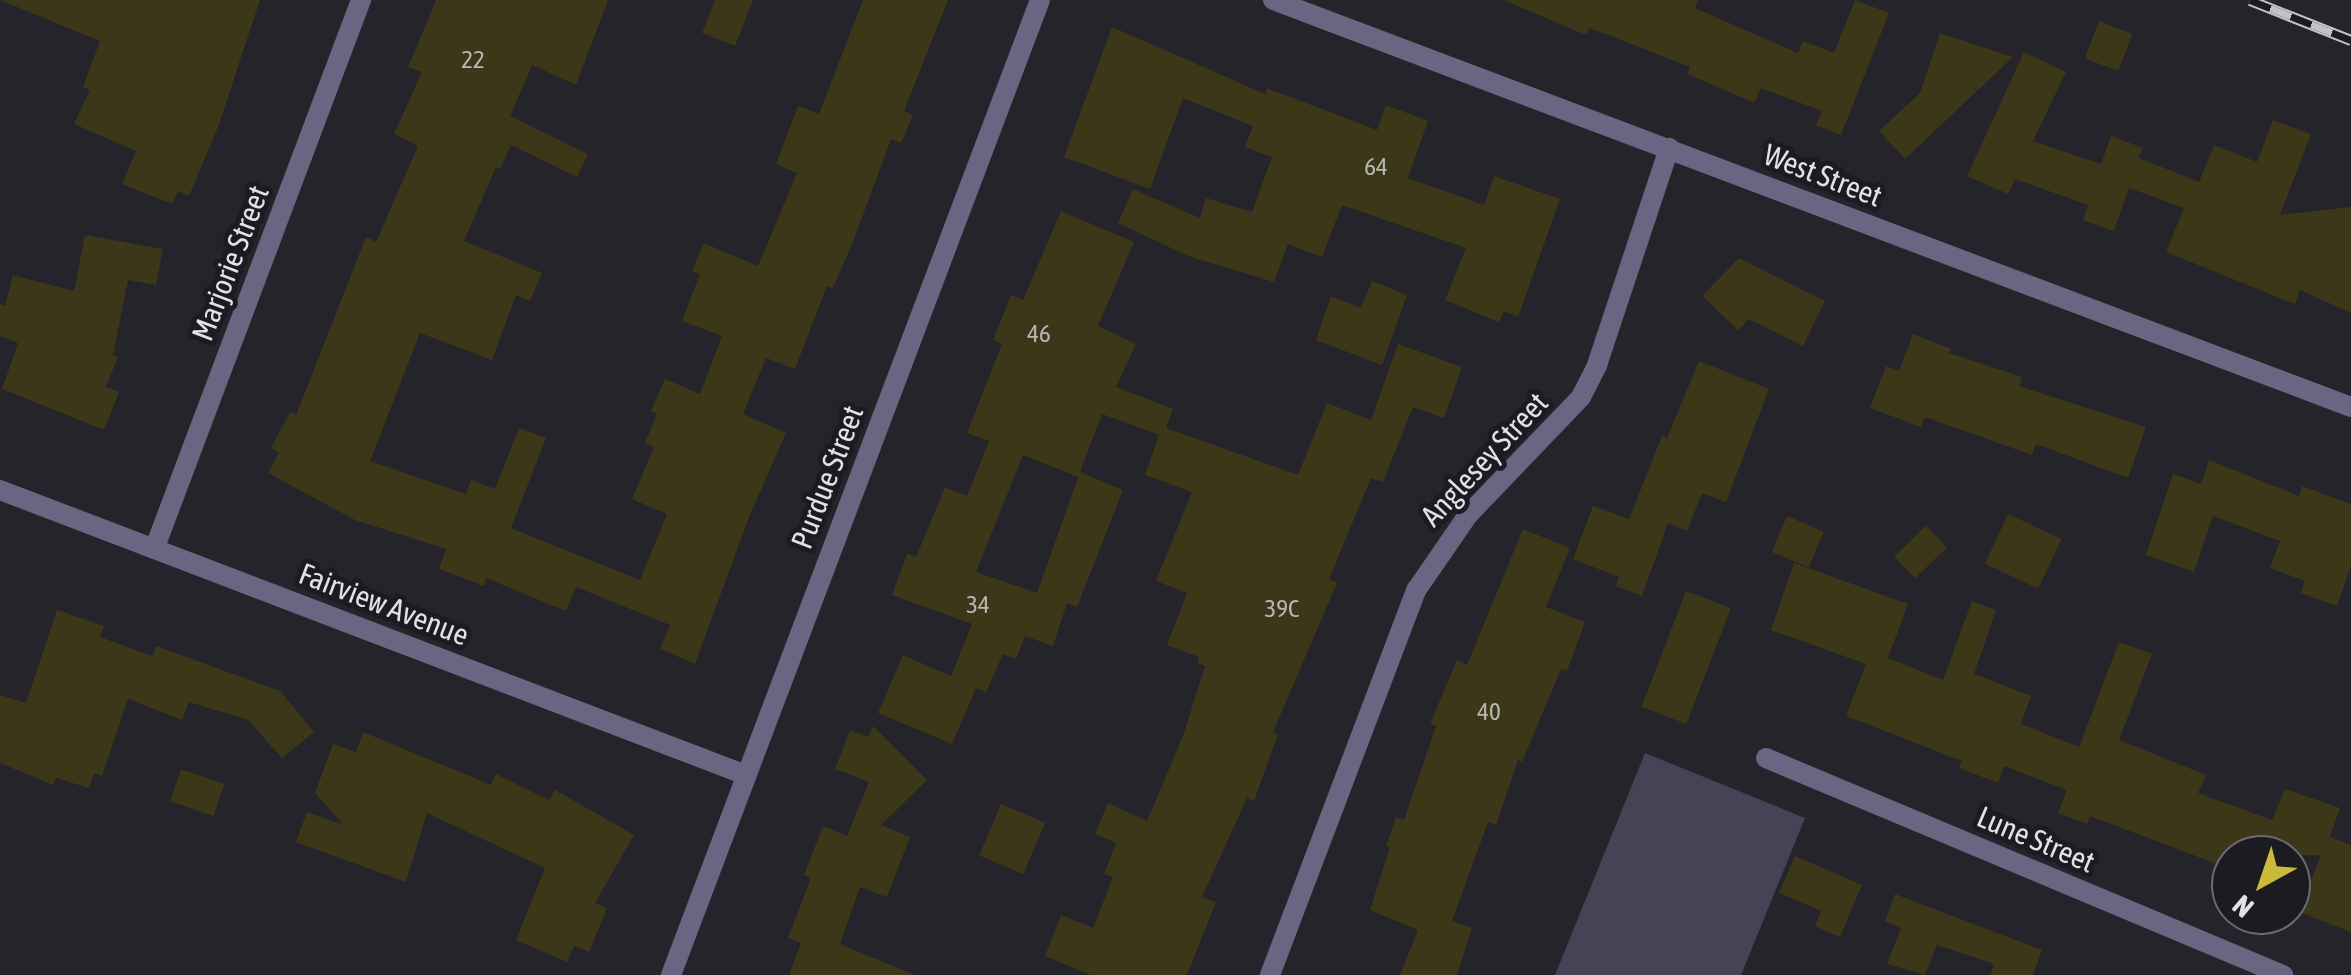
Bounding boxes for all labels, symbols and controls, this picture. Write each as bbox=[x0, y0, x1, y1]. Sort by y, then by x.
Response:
house number: 22 bbox=[461, 44, 485, 74]
street label: West Street bbox=[1759, 136, 1887, 214]
house number: 64 bbox=[1364, 151, 1388, 181]
street label: Marjorie Street bbox=[184, 180, 276, 346]
house number: 46 bbox=[1027, 318, 1051, 348]
street label: Anglesey Street bbox=[1413, 385, 1555, 533]
street label: Purdue Street bbox=[783, 400, 871, 554]
street label: Fairview Avenue bbox=[294, 555, 474, 653]
house number: 34 bbox=[966, 589, 990, 619]
house number: 39C bbox=[1265, 593, 1299, 623]
house number: 40 bbox=[1477, 696, 1501, 726]
street label: Lune Street bbox=[1972, 798, 2100, 880]
north arrow bbox=[2211, 835, 2311, 935]
text: N bbox=[2226, 889, 2260, 924]

